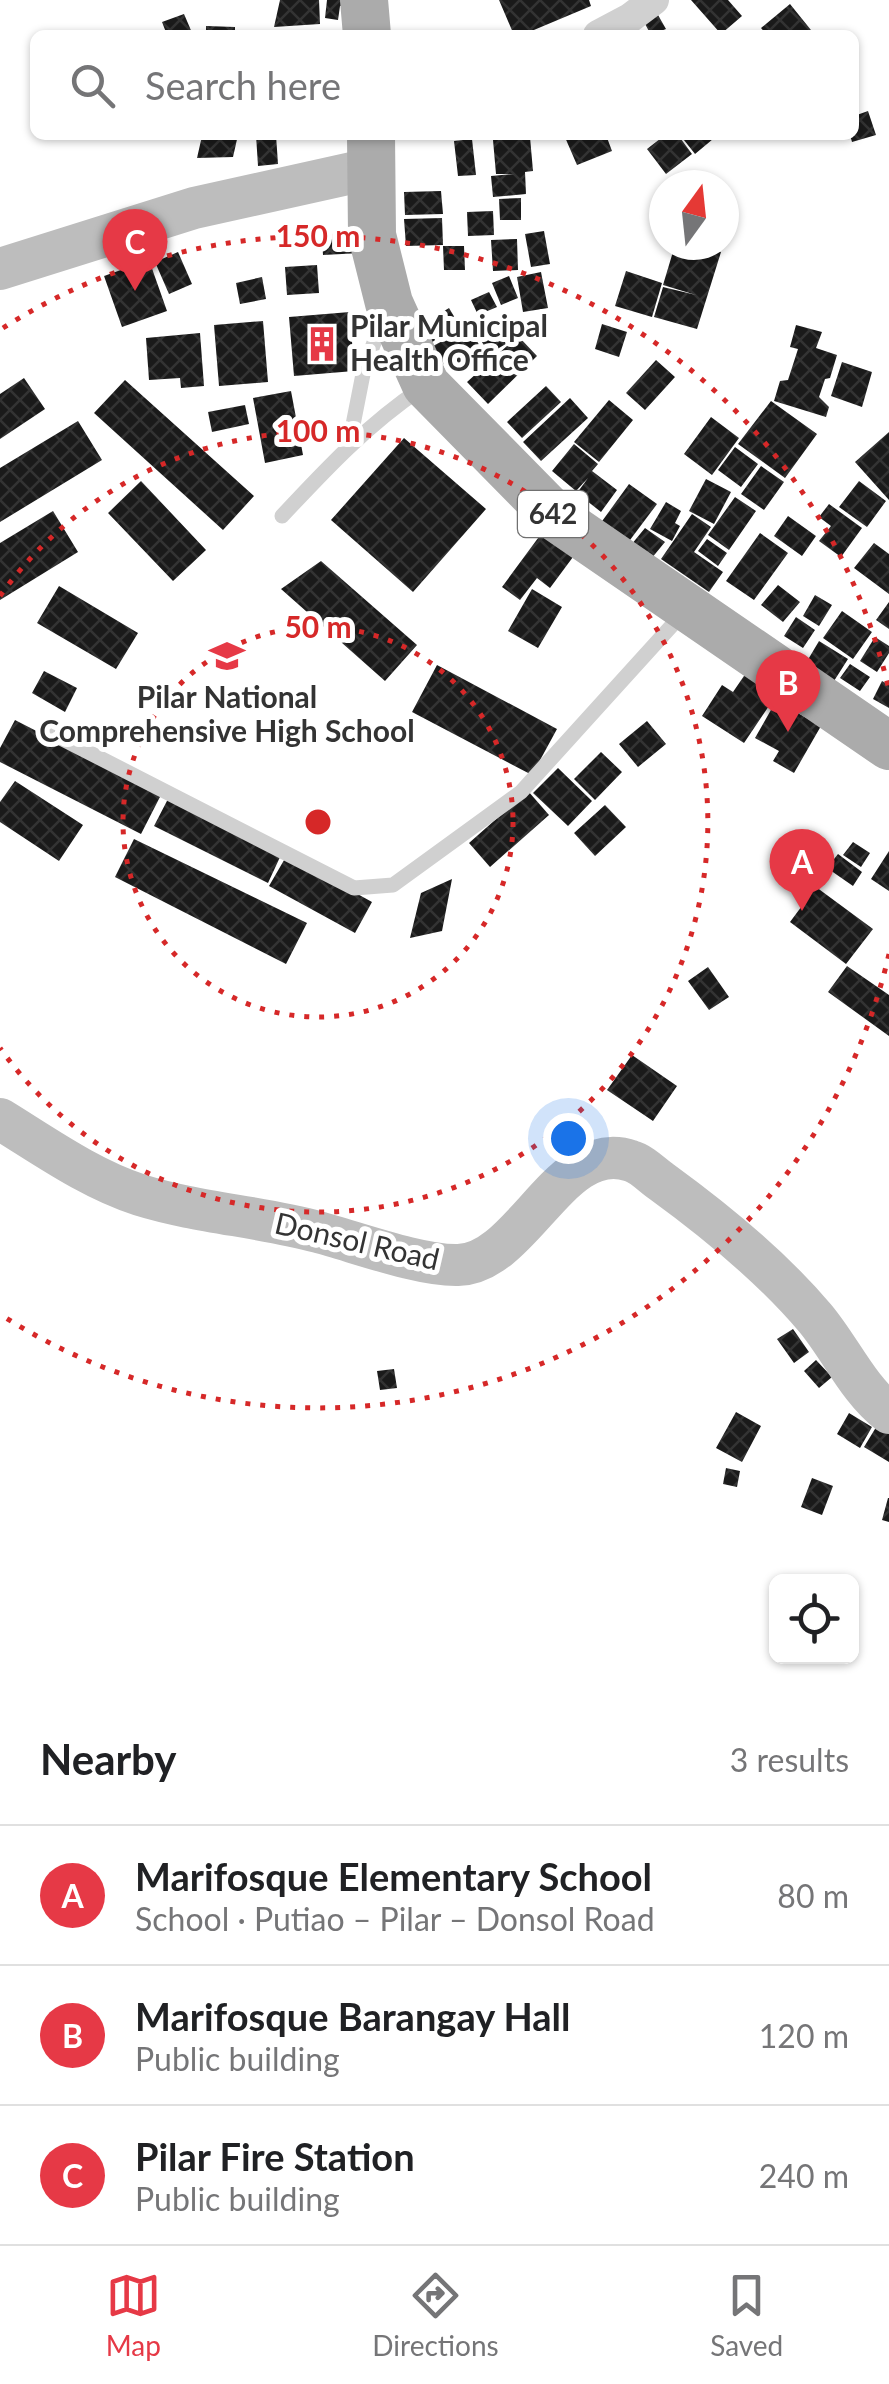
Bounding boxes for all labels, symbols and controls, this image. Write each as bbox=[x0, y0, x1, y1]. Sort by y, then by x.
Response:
search box bbox=[30, 30, 859, 140]
icon: search bbox=[65, 58, 120, 113]
text: Search here bbox=[145, 62, 341, 108]
north arrow bbox=[649, 170, 739, 260]
pin: C bbox=[102, 208, 168, 291]
text: 150 m bbox=[276, 217, 360, 253]
place label: Pilar Municipal Health Office bbox=[350, 307, 548, 377]
building icon: Pilar Municipal Health Office bbox=[303, 325, 341, 363]
text: 100 m bbox=[276, 412, 360, 448]
road number: 642 bbox=[518, 491, 588, 537]
text: 50 m bbox=[284, 608, 352, 644]
school or university icon: Pilar National Comprehensive High School bbox=[208, 637, 246, 675]
pin: B bbox=[756, 650, 820, 732]
place label: Pilar National Comprehensive High School bbox=[39, 678, 415, 748]
centre of rings bbox=[300, 804, 336, 840]
pin: A bbox=[770, 828, 834, 911]
your location bbox=[543, 1113, 594, 1164]
street label: Donsol Road bbox=[272, 1204, 443, 1276]
map controls bbox=[769, 1574, 859, 1664]
button: locate bbox=[769, 1574, 859, 1664]
text: Nearby bbox=[40, 1734, 177, 1784]
text: 3 results bbox=[730, 1740, 849, 1779]
text: Marifosque Elementary School bbox=[135, 1853, 652, 1899]
text: A bbox=[61, 1876, 84, 1915]
text: 80 m bbox=[777, 1876, 849, 1915]
text: School · Putiao – Pilar – Donsol Road bbox=[135, 1899, 655, 1938]
text: Marifosque Barangay Hall bbox=[135, 1993, 570, 2039]
text: B bbox=[62, 2016, 83, 2055]
text: 120 m bbox=[759, 2016, 849, 2055]
text: Public building bbox=[135, 2039, 340, 2078]
text: Pilar Fire Station bbox=[135, 2133, 415, 2179]
text: C bbox=[62, 2156, 83, 2195]
text: 240 m bbox=[759, 2156, 849, 2195]
text: Public building bbox=[135, 2179, 340, 2218]
tab: Map bbox=[106, 2268, 161, 2362]
tab: Directions bbox=[372, 2268, 499, 2362]
tab: Saved bbox=[710, 2268, 783, 2362]

